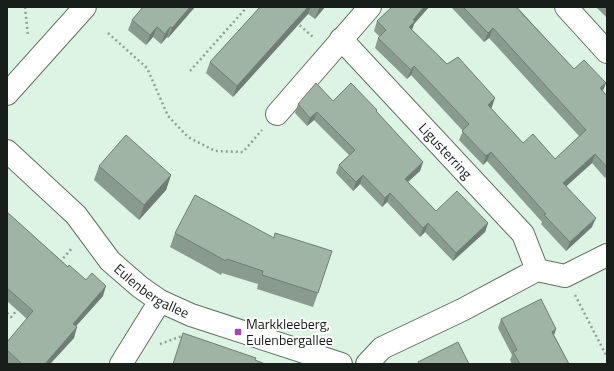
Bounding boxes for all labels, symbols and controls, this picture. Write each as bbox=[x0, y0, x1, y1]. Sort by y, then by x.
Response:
street label: Ligusterring bbox=[414, 118, 477, 183]
street label: Eulenbergallee bbox=[110, 258, 193, 323]
place label: Markkleeberg, Eulenbergallee bbox=[246, 313, 333, 350]
marker: Markkleeberg, Eulenbergallee bbox=[233, 327, 243, 337]

